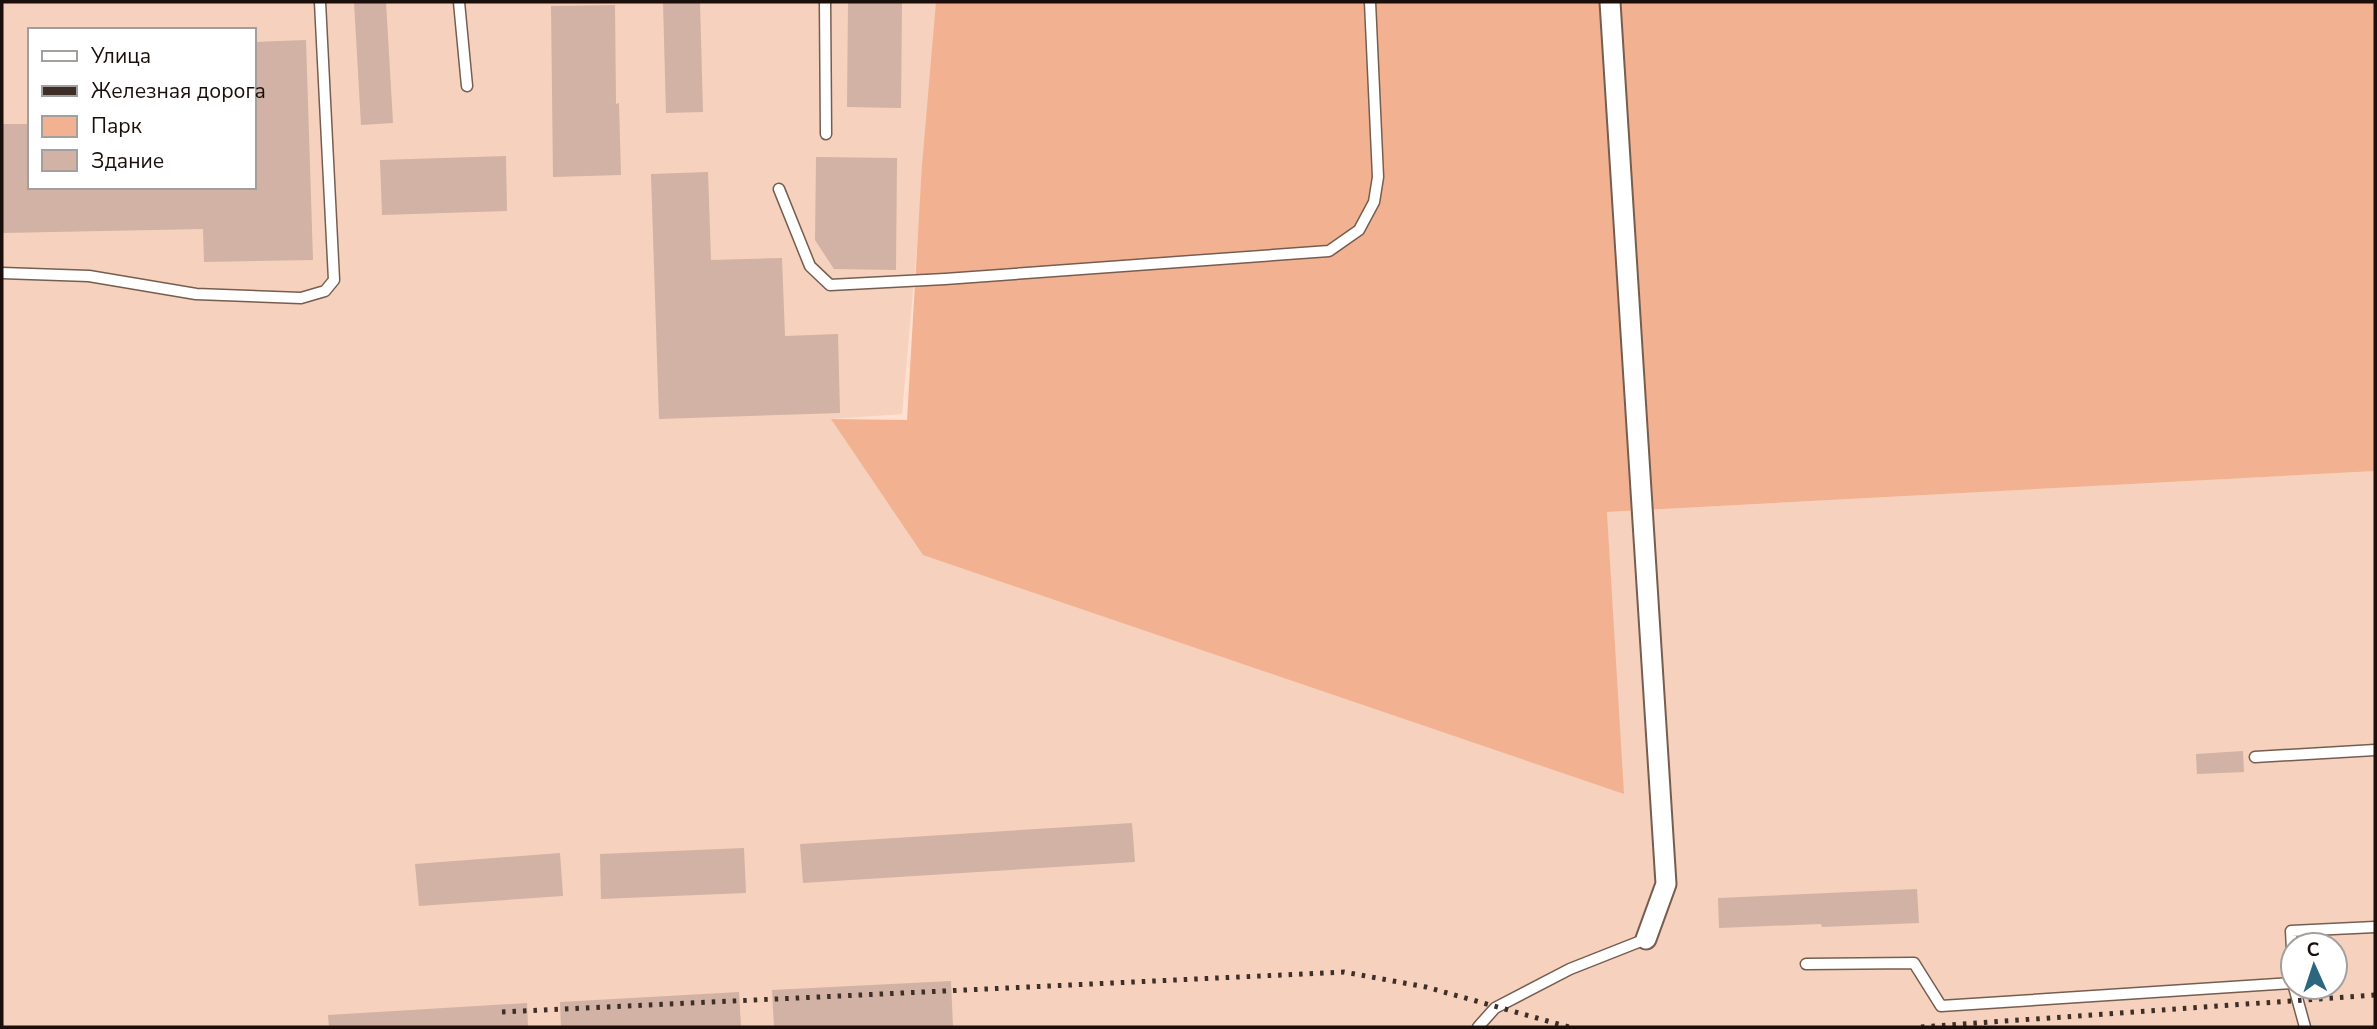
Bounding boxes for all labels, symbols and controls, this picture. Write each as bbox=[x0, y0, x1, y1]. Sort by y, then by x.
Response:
legend bbox=[28, 28, 256, 189]
text: Улица bbox=[90, 42, 151, 70]
text: Железная дорога bbox=[91, 77, 266, 105]
text: Парк bbox=[91, 112, 143, 140]
text: Здание bbox=[91, 147, 164, 175]
north arrow bbox=[2279, 931, 2349, 1001]
text: С bbox=[2306, 937, 2320, 963]

